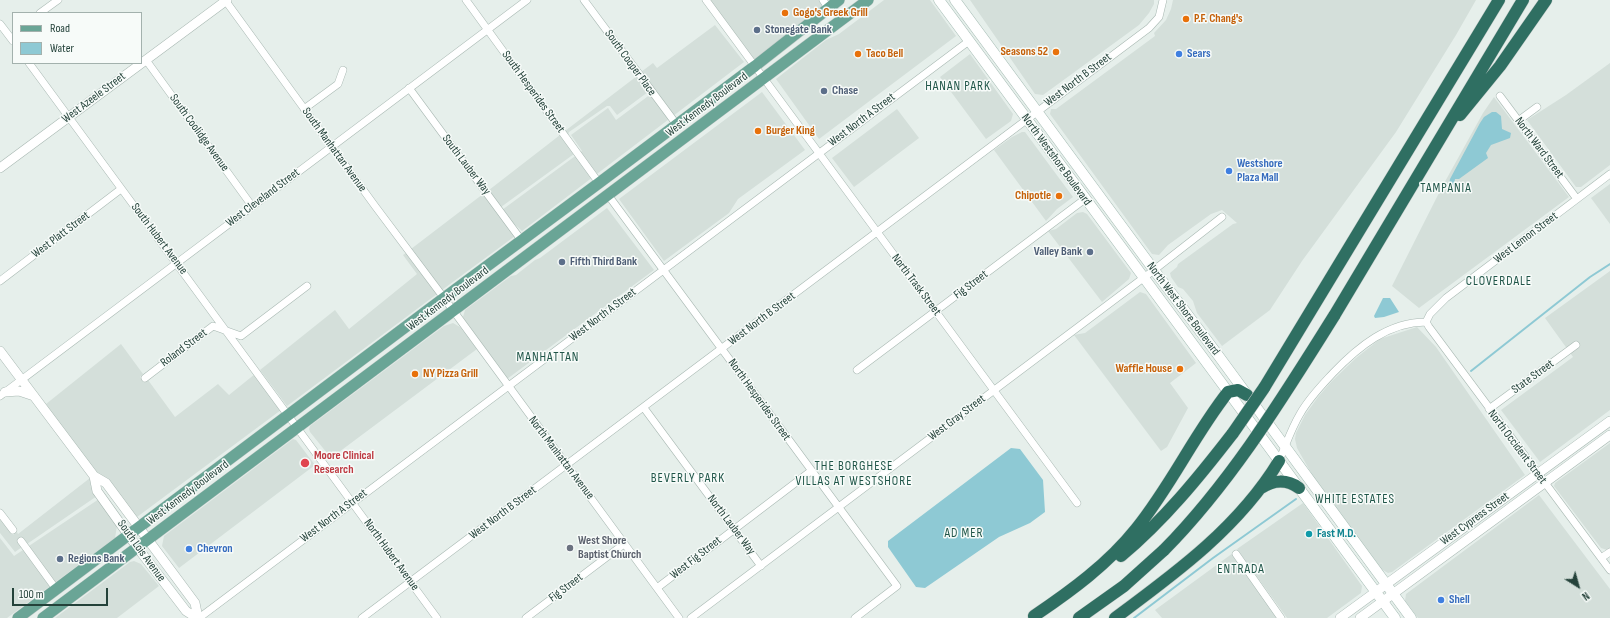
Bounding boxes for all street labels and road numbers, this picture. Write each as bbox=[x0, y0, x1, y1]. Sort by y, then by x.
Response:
street label: South Cooper Place bbox=[601, 27, 659, 99]
street label: South Hesperides Street bbox=[498, 48, 568, 136]
street label: West North B Street bbox=[1042, 50, 1114, 110]
street label: West Azeele Street bbox=[59, 69, 129, 127]
street label: West Kennedy Boulevard bbox=[663, 70, 751, 140]
street label: West North A Street bbox=[826, 90, 898, 150]
street label: South Coolidge Avenue bbox=[166, 92, 232, 174]
street label: South Manhattan Avenue bbox=[299, 105, 369, 195]
street label: North Westshore Boulevard bbox=[1018, 111, 1094, 209]
street label: North Ward Street bbox=[1511, 115, 1567, 181]
street label: South Lauber Way bbox=[439, 132, 493, 198]
street label: West Cleveland Street bbox=[223, 166, 303, 230]
street label: South Hubert Avenue bbox=[128, 201, 190, 277]
street label: West Platt Street bbox=[29, 209, 93, 261]
street label: West Lemon Street bbox=[1491, 209, 1561, 267]
street label: North Trask Street bbox=[888, 251, 944, 319]
street label: North West Shore Boulevard bbox=[1143, 260, 1223, 358]
street label: West Kennedy Boulevard bbox=[404, 264, 492, 334]
street label: Fig Street bbox=[951, 268, 991, 302]
street label: West North A Street bbox=[567, 285, 639, 345]
street label: West North B Street bbox=[726, 289, 798, 349]
street label: Roland Street bbox=[158, 326, 210, 370]
street label: North Hesperides Street bbox=[725, 356, 793, 444]
street label: State Street bbox=[1509, 357, 1557, 397]
street label: West Gray Street bbox=[926, 392, 988, 444]
street label: North Occident Street bbox=[1484, 407, 1550, 487]
street label: North Manhattan Avenue bbox=[525, 414, 597, 502]
street label: West Kennedy Boulevard bbox=[144, 458, 232, 528]
street label: West North B Street bbox=[467, 483, 539, 543]
street label: West North A Street bbox=[298, 486, 370, 546]
street label: West Cypress Street bbox=[1438, 489, 1512, 549]
street label: North Lauber Way bbox=[704, 492, 758, 558]
street label: North Hubert Avenue bbox=[360, 516, 422, 594]
street label: South Lois Avenue bbox=[114, 517, 168, 585]
street label: West Fig Street bbox=[667, 533, 725, 583]
street label: Fig Street bbox=[546, 571, 586, 605]

